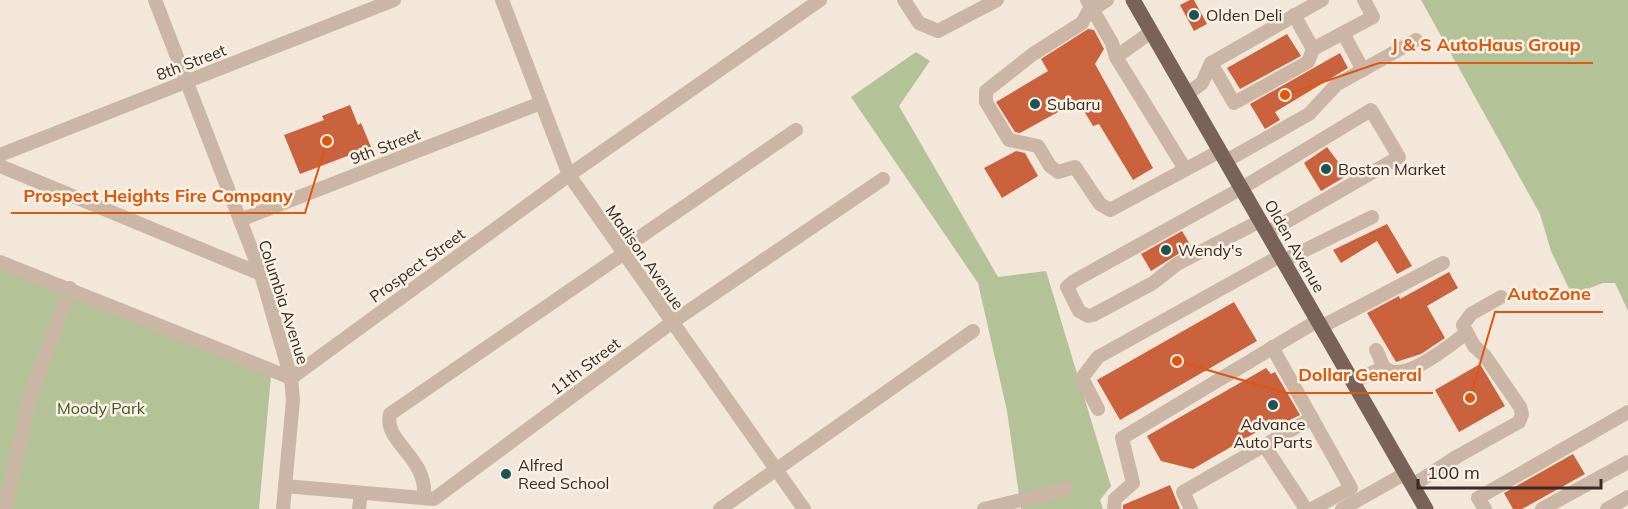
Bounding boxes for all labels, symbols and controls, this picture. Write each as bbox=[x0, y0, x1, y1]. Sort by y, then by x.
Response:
place label: Olden Deli bbox=[1206, 5, 1282, 25]
marker: Olden Deli bbox=[1187, 8, 1201, 22]
callout: J & S AutoHaus Group bbox=[1379, 27, 1593, 63]
text: J & S AutoHaus Group bbox=[1391, 33, 1581, 56]
street label: 8th Street bbox=[153, 39, 229, 84]
place label: Subaru bbox=[1047, 94, 1100, 114]
marker: Subaru bbox=[1028, 97, 1042, 111]
street label: 9th Street bbox=[347, 123, 423, 168]
place label: Boston Market bbox=[1338, 159, 1446, 179]
marker: Boston Market bbox=[1319, 162, 1333, 176]
callout: Prospect Heights Fire Company bbox=[11, 177, 305, 213]
text: Prospect Heights Fire Company bbox=[23, 184, 293, 207]
street label: Olden Avenue bbox=[1260, 196, 1330, 296]
street label: Madison Avenue bbox=[602, 201, 688, 313]
street label: Prospect Street bbox=[365, 223, 469, 306]
street label: Columbia Avenue bbox=[254, 237, 314, 367]
place label: Wendy's bbox=[1178, 240, 1243, 260]
marker: Wendy's bbox=[1159, 243, 1173, 257]
callout: AutoZone bbox=[1495, 276, 1603, 312]
text: AutoZone bbox=[1507, 282, 1591, 305]
street label: 11th Street bbox=[546, 333, 624, 399]
callout: Dollar General bbox=[1286, 357, 1433, 393]
text: Dollar General bbox=[1298, 363, 1422, 386]
park label: Moody Park bbox=[57, 398, 146, 418]
marker: Advance Auto Parts bbox=[1266, 398, 1280, 412]
place label: Advance Auto Parts bbox=[1233, 414, 1313, 452]
scale bar bbox=[1418, 452, 1601, 490]
place label: Alfred Reed School bbox=[518, 455, 609, 493]
text: 100 m bbox=[1427, 461, 1480, 484]
marker: Alfred Reed School bbox=[499, 467, 513, 481]

